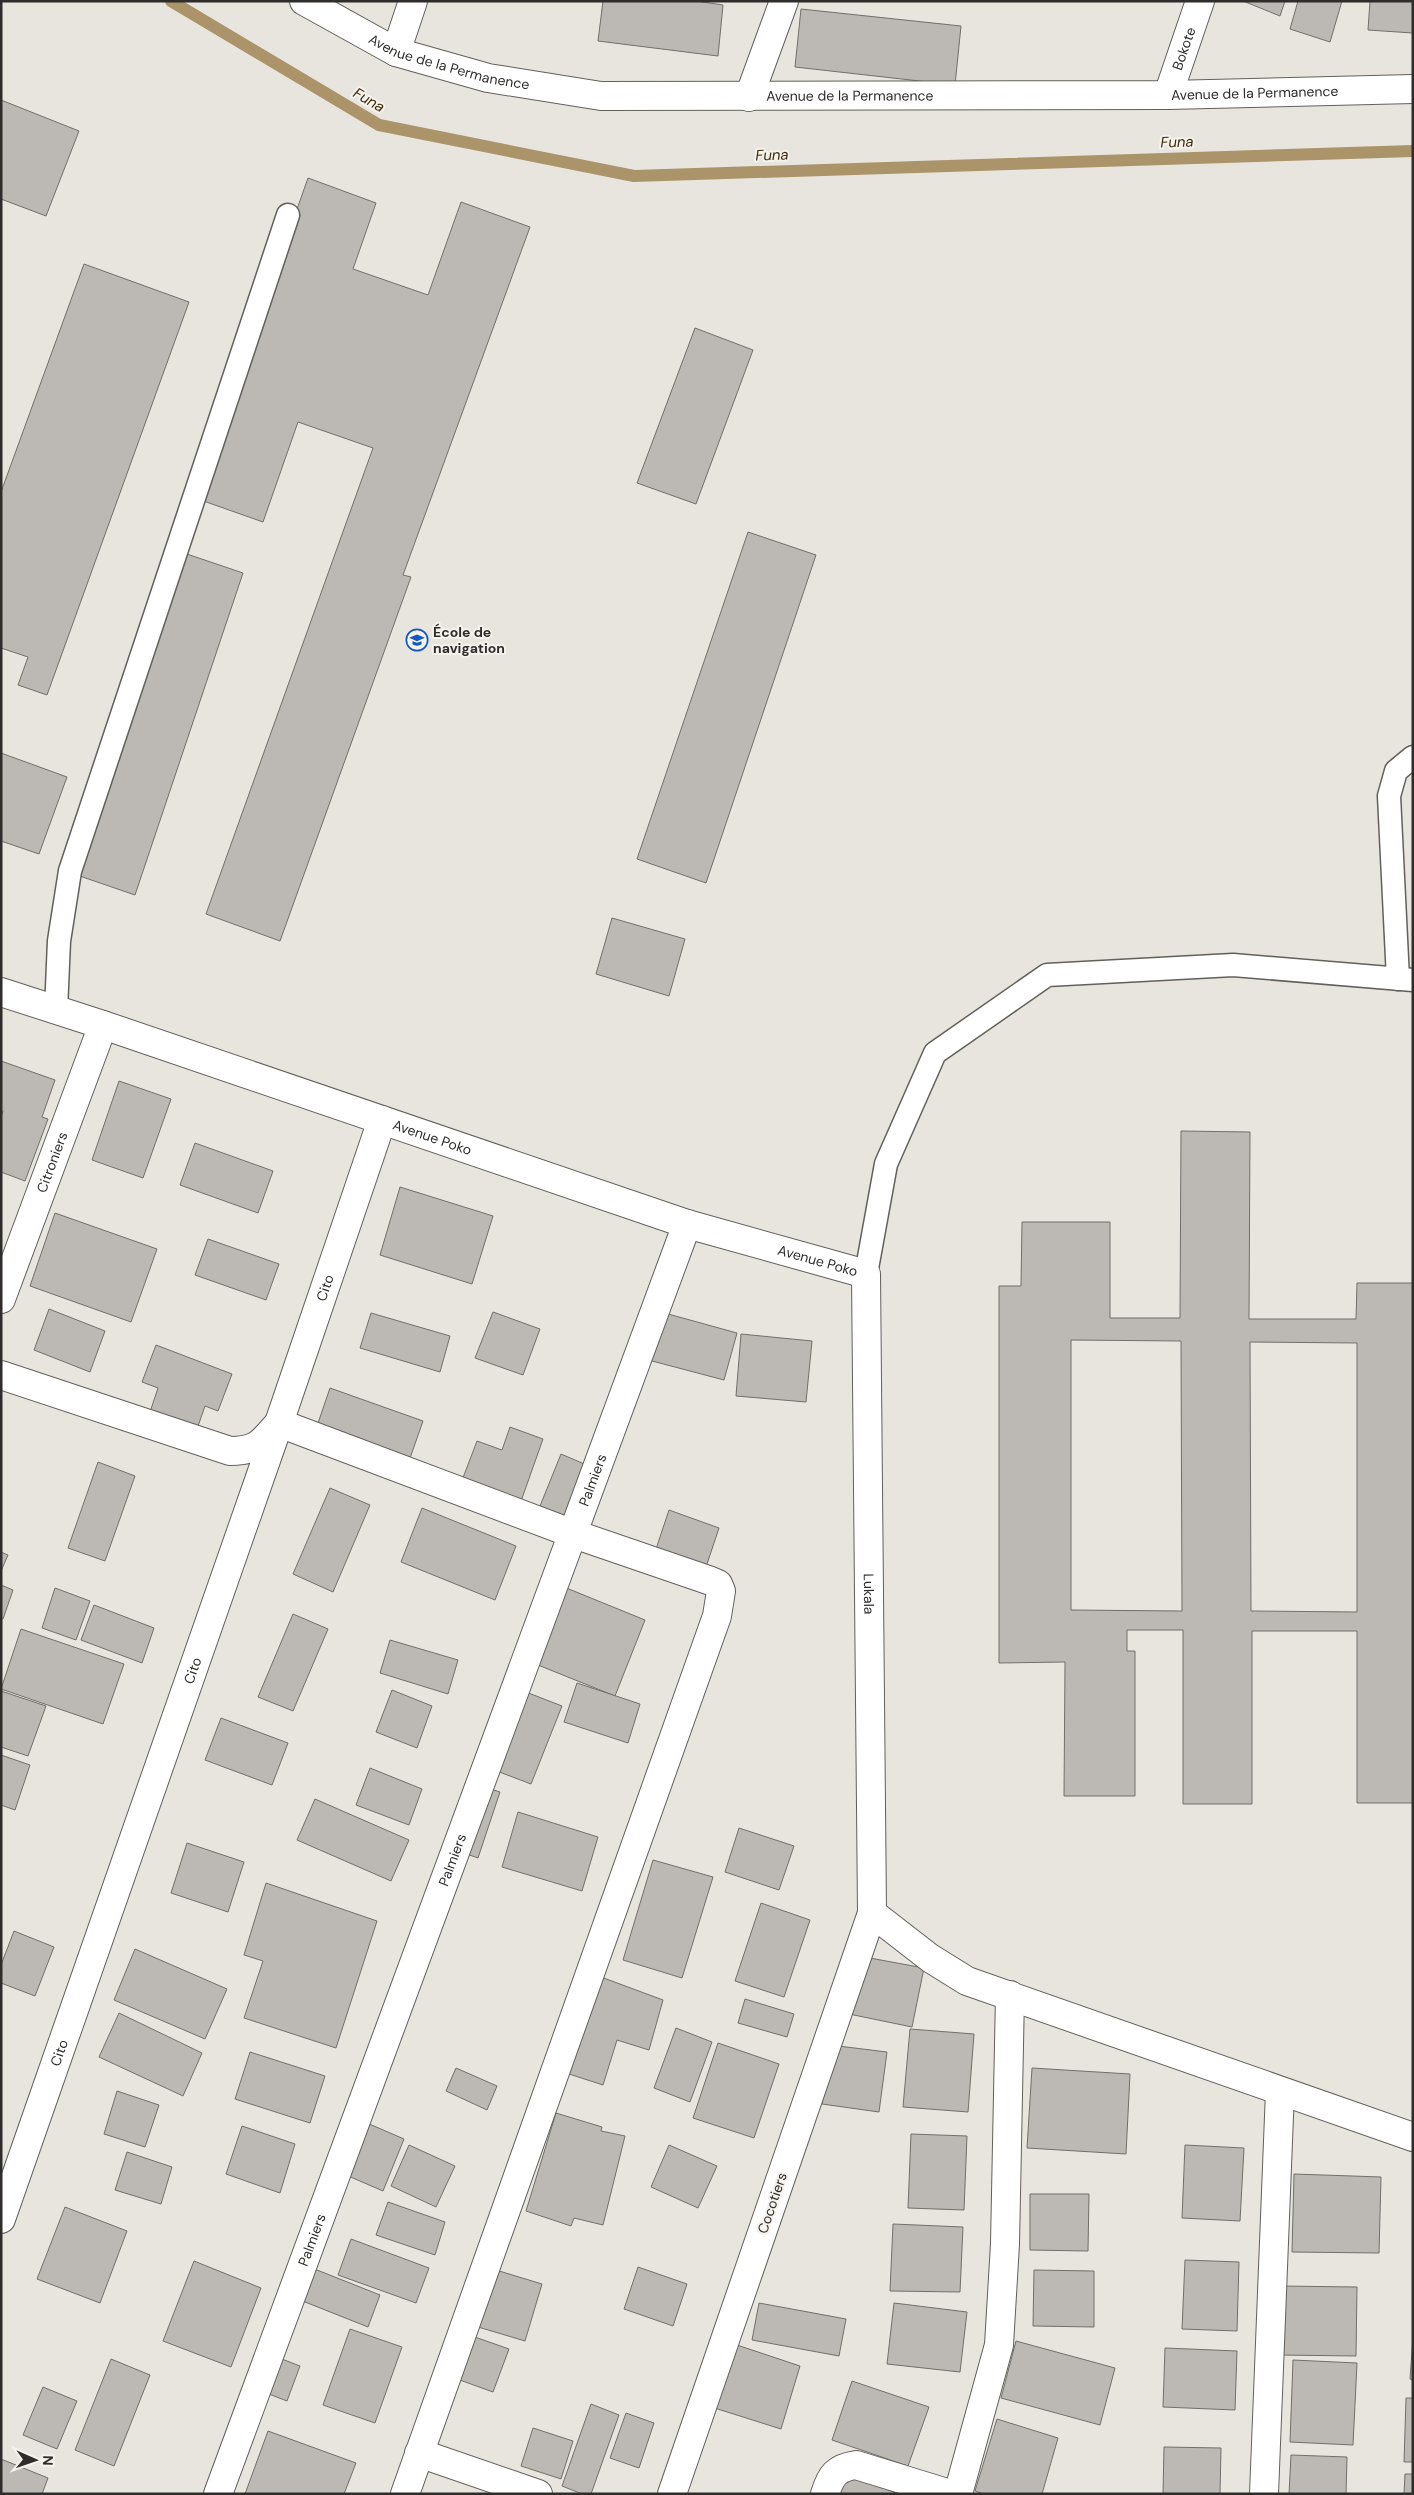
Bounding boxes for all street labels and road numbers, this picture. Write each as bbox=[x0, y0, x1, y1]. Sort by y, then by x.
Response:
street label: Bokote bbox=[1168, 25, 1200, 73]
street label: Avenue de la Permanence bbox=[366, 30, 531, 93]
street label: Avenue de la Permanence bbox=[1171, 82, 1339, 104]
street label: Avenue de la Permanence bbox=[766, 86, 933, 105]
street label: Avenue Poko bbox=[390, 1115, 474, 1159]
street label: Citroniers bbox=[32, 1129, 71, 1195]
street label: Avenue Poko bbox=[776, 1241, 860, 1280]
street label: Cito bbox=[312, 1272, 338, 1303]
street label: Palmiers bbox=[575, 1451, 610, 1509]
street label: Lukala bbox=[860, 1573, 878, 1614]
street label: Cito bbox=[180, 1655, 206, 1686]
street label: Palmiers bbox=[434, 1831, 470, 1889]
street label: Cito bbox=[46, 2037, 72, 2069]
street label: Cocotiers bbox=[753, 2170, 791, 2236]
street label: Palmiers bbox=[294, 2211, 330, 2269]

